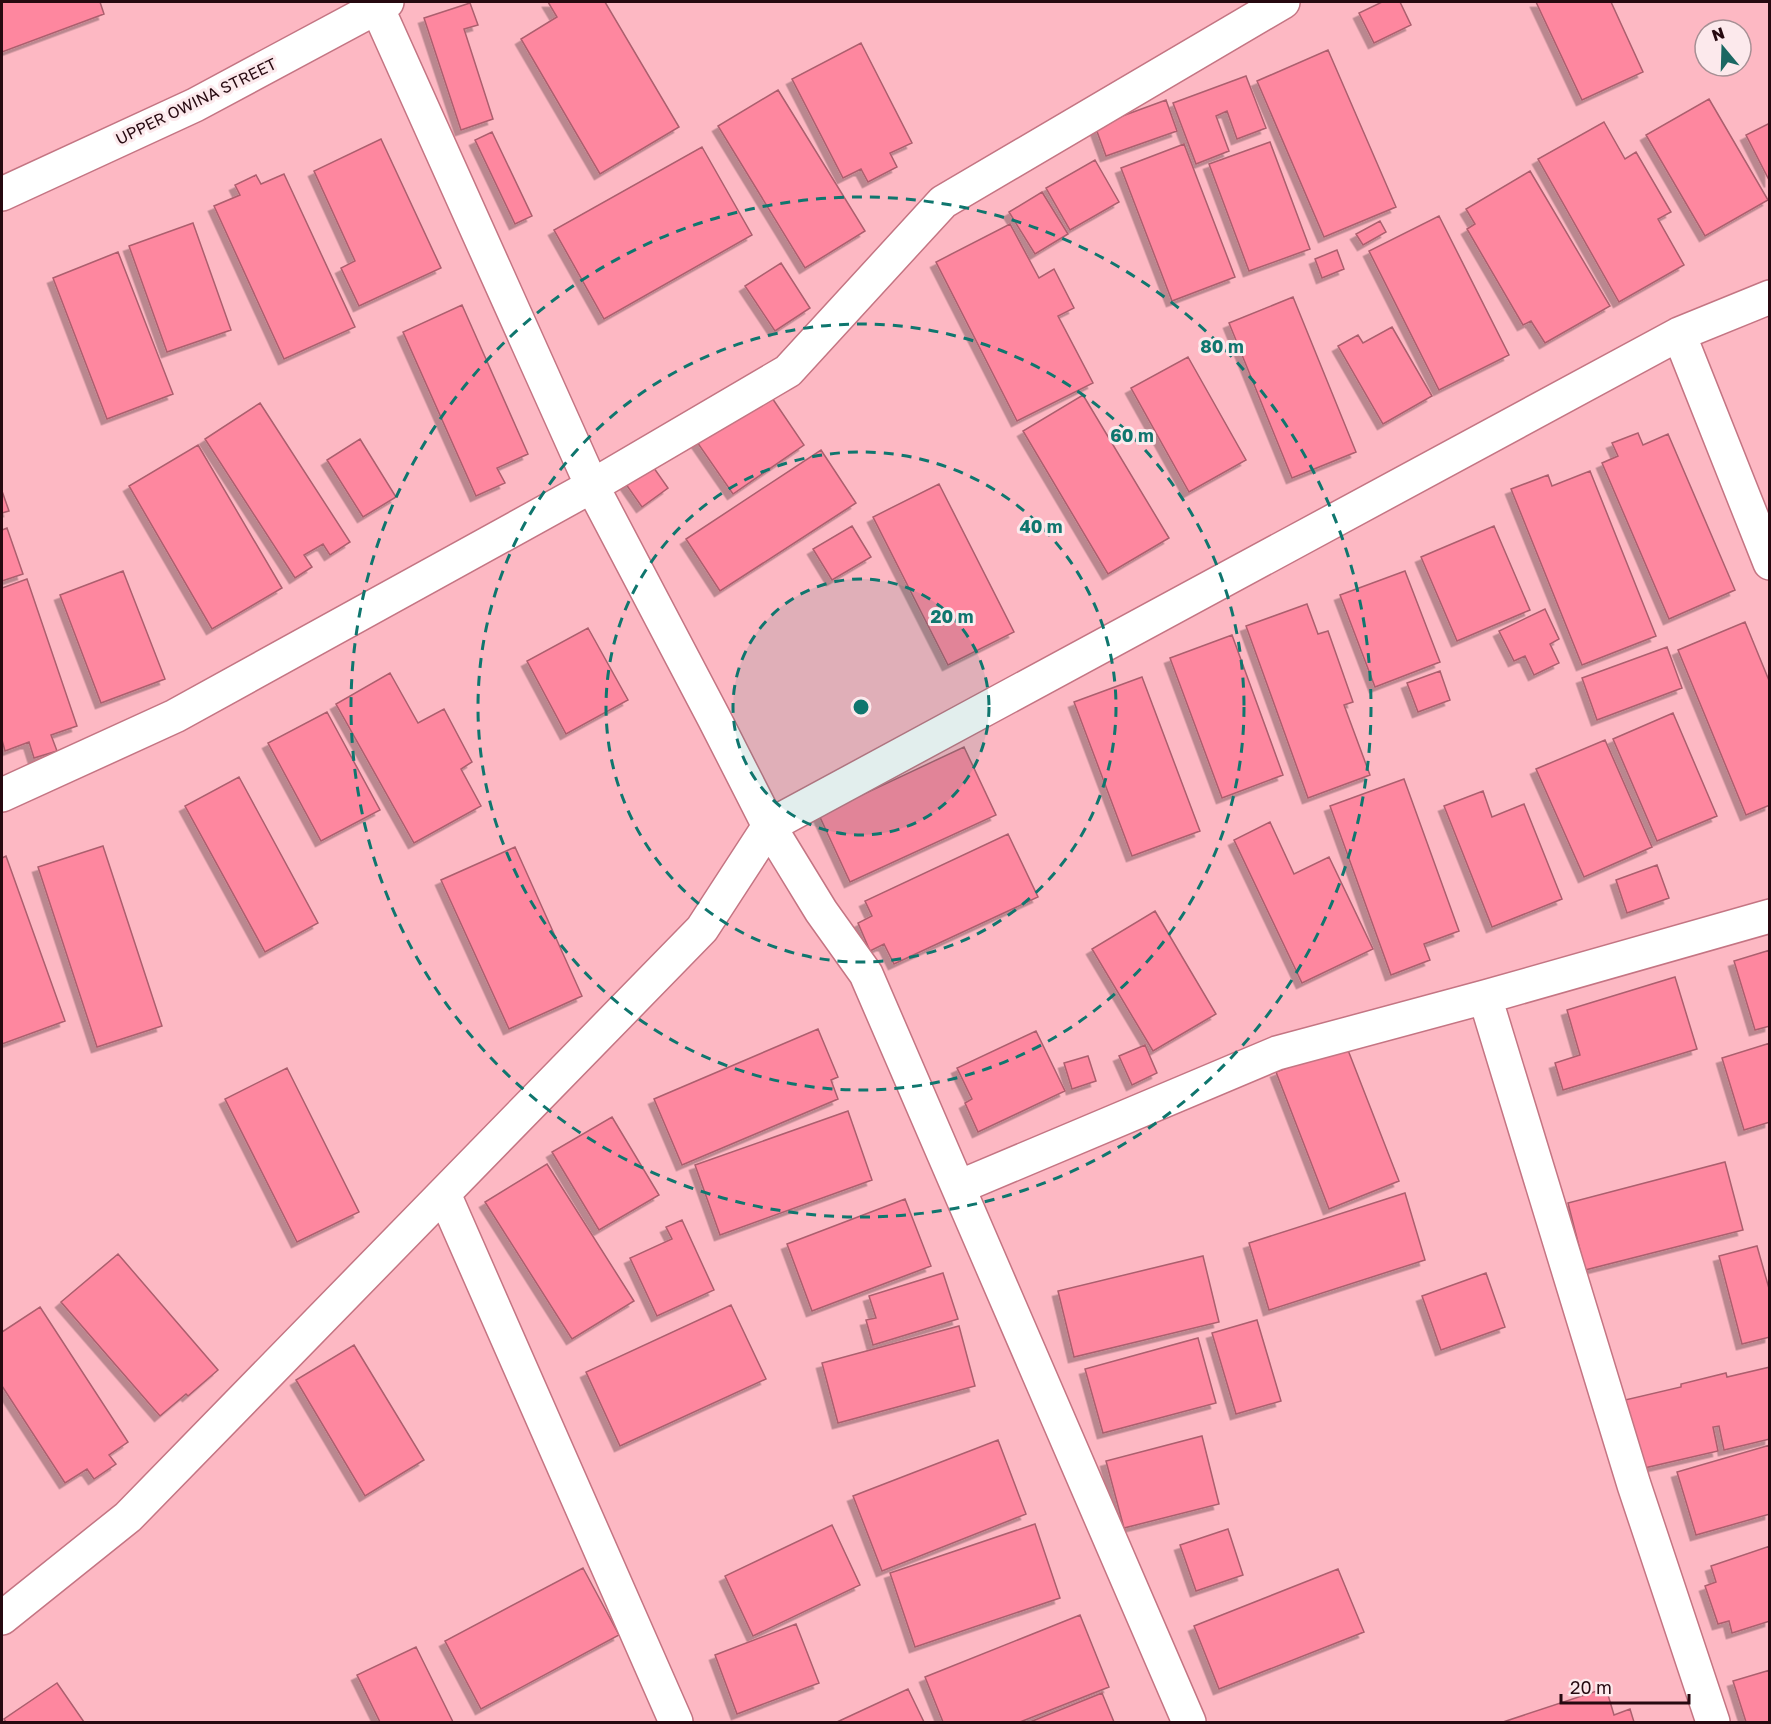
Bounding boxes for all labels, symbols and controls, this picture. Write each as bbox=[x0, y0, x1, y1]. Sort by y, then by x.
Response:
north arrow bbox=[1693, 18, 1753, 78]
text: N bbox=[1709, 22, 1727, 45]
street label: UPPER OWINA STREET bbox=[112, 53, 280, 149]
text: 80 m bbox=[1200, 335, 1244, 357]
text: 60 m bbox=[1110, 424, 1154, 446]
text: 40 m bbox=[1019, 515, 1063, 537]
text: 20 m bbox=[931, 605, 973, 627]
centre of rings bbox=[851, 697, 871, 717]
scale bar bbox=[1561, 1667, 1688, 1705]
text: 20 m bbox=[1570, 1676, 1612, 1698]

